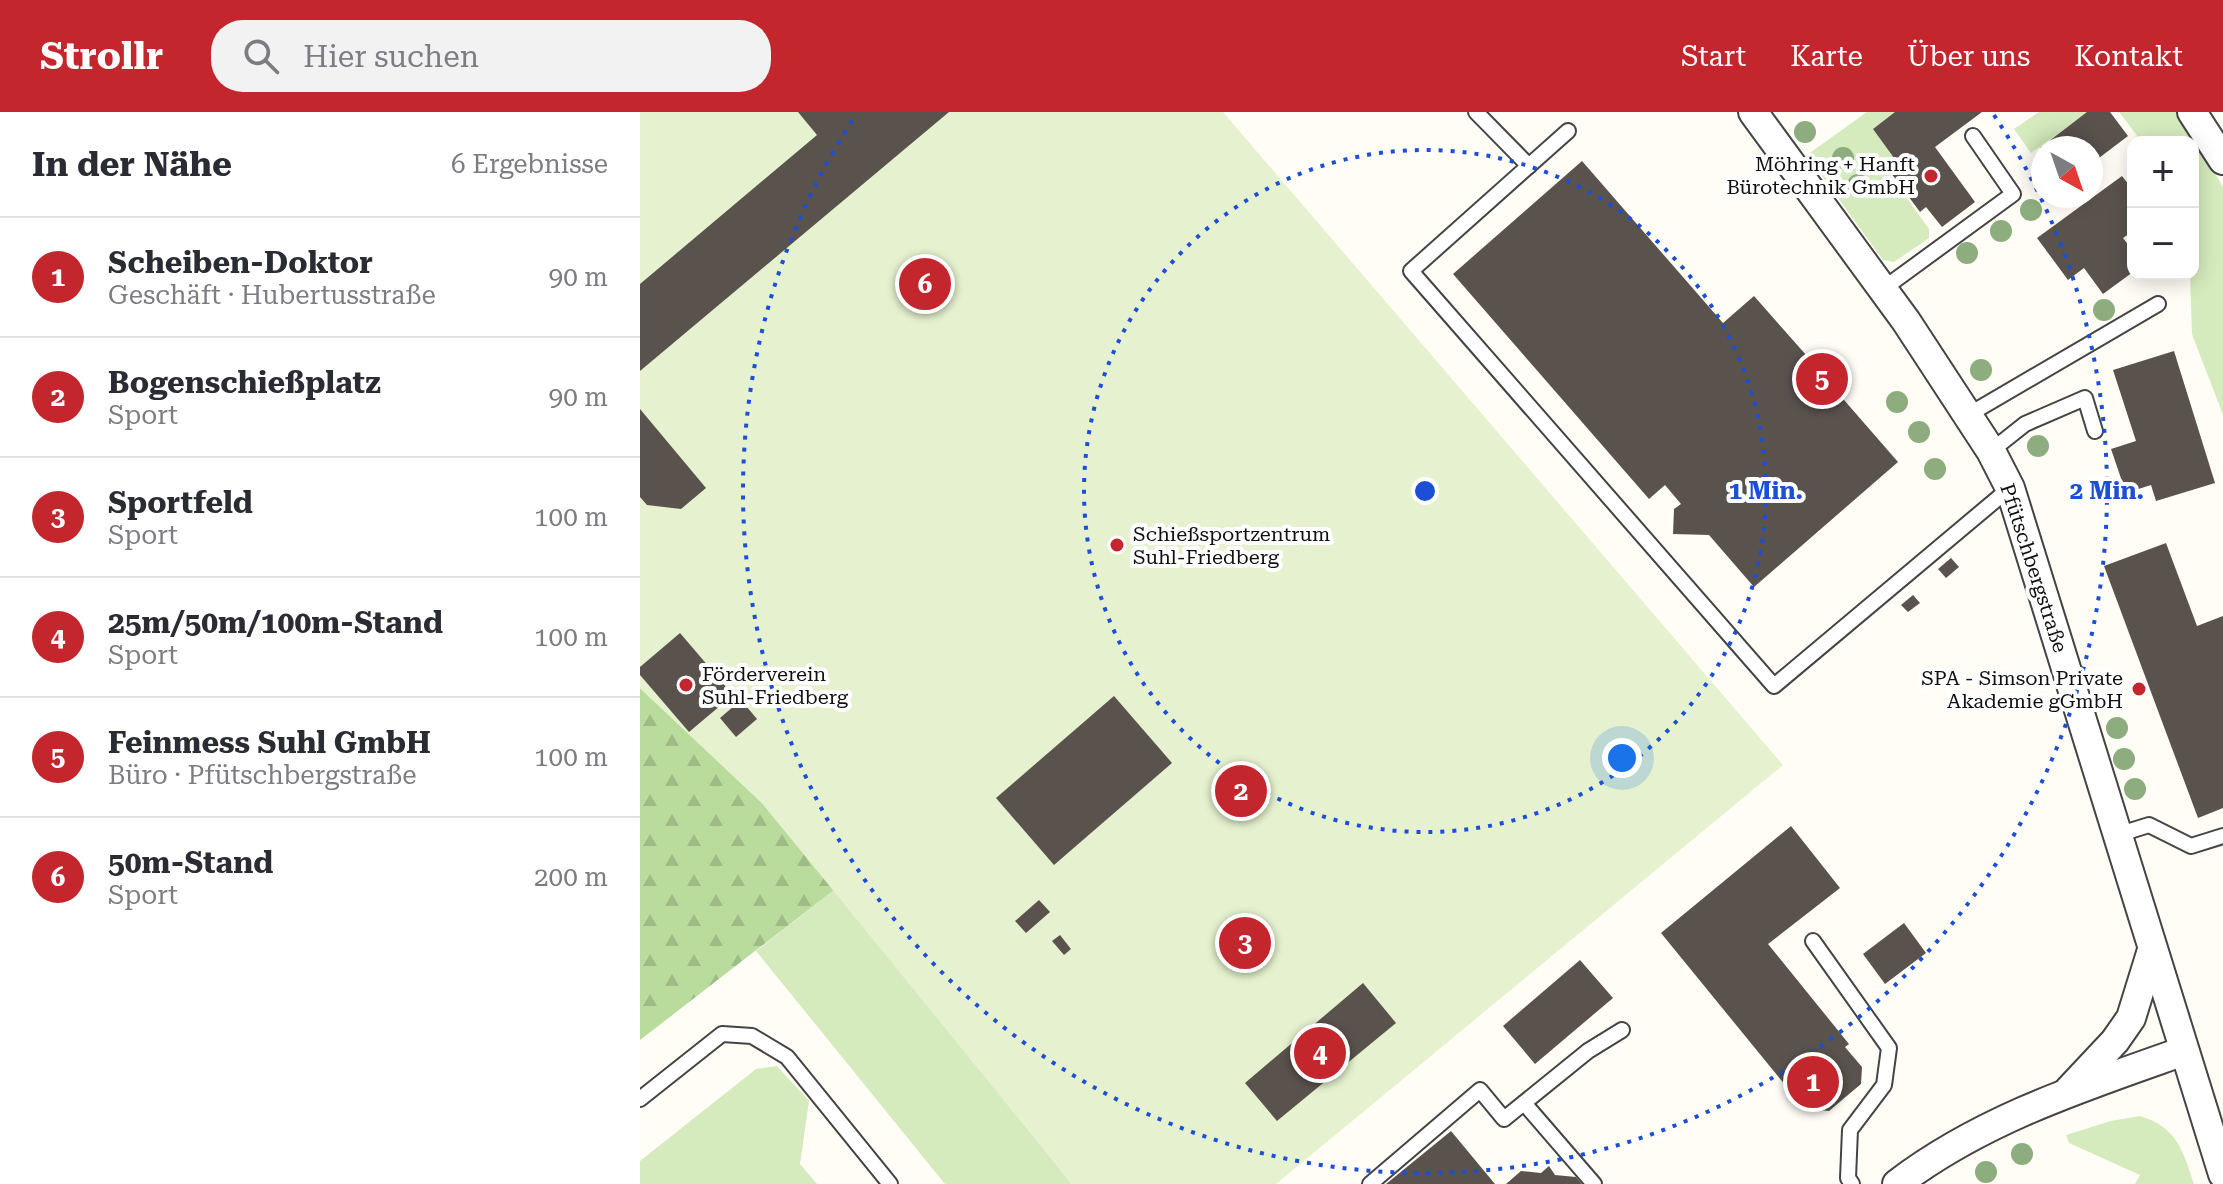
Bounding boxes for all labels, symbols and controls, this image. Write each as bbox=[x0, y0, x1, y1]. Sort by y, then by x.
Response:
search box bbox=[211, 20, 771, 92]
text: Strollr bbox=[40, 34, 163, 78]
icon: search bbox=[239, 34, 283, 78]
text: Hier suchen bbox=[303, 39, 479, 74]
text: Start bbox=[1681, 40, 1746, 73]
text: Karte bbox=[1790, 40, 1863, 73]
text: Über uns bbox=[1907, 40, 2030, 73]
text: Kontakt bbox=[2074, 40, 2183, 73]
north arrow bbox=[2031, 136, 2103, 208]
map controls bbox=[2127, 136, 2199, 280]
button: + bbox=[2127, 136, 2199, 208]
text: In der Nähe bbox=[32, 144, 232, 184]
text: 6 Ergebnisse bbox=[451, 149, 608, 179]
place label: Möhring + Hanft Bürotechnik GmbH bbox=[1726, 152, 1916, 199]
marker: Möhring + Hanft Bürotechnik GmbH bbox=[1922, 167, 1940, 185]
button: − bbox=[2127, 208, 2199, 280]
text: Scheiben-Doktor bbox=[108, 245, 373, 280]
pin: 6 bbox=[899, 254, 951, 314]
text: 1 bbox=[51, 262, 65, 292]
text: 90 m bbox=[549, 262, 608, 292]
text: Geschäft · Hubertusstraße bbox=[108, 280, 436, 310]
pin: 5 bbox=[1796, 349, 1848, 409]
text: Bogenschießplatz bbox=[108, 365, 381, 400]
text: 2 bbox=[51, 382, 65, 412]
text: 90 m bbox=[549, 382, 608, 412]
text: Sport bbox=[108, 400, 178, 430]
centre of rings bbox=[1411, 477, 1439, 505]
text: 1 Min. bbox=[1729, 477, 1803, 505]
text: 2 Min. bbox=[2070, 477, 2144, 505]
street label: Pfütschbergstraße bbox=[1995, 480, 2073, 656]
text: Sportfeld bbox=[108, 485, 253, 520]
text: 3 bbox=[51, 502, 65, 532]
text: 100 m bbox=[534, 502, 608, 532]
text: Sport bbox=[108, 520, 178, 550]
place label: Schießsportzentrum Suhl-Friedberg bbox=[1133, 522, 1330, 569]
marker: Schießsportzentrum Suhl-Friedberg bbox=[1108, 536, 1126, 554]
text: 25m/50m/100m-Stand bbox=[108, 605, 443, 640]
text: 4 bbox=[51, 622, 65, 652]
text: 100 m bbox=[534, 622, 608, 652]
text: Sport bbox=[108, 640, 178, 670]
place label: Förderverein Suhl-Friedberg bbox=[702, 662, 849, 709]
place label: SPA - Simson Private Akademie gGmbH bbox=[1921, 666, 2123, 713]
marker: Förderverein Suhl-Friedberg bbox=[677, 676, 695, 694]
marker: SPA - Simson Private Akademie gGmbH bbox=[2130, 680, 2148, 698]
text: Feinmess Suhl GmbH bbox=[108, 725, 431, 760]
your location bbox=[1602, 738, 1642, 778]
text: 5 bbox=[51, 742, 65, 772]
text: 100 m bbox=[534, 742, 608, 772]
text: Büro · Pfütschbergstraße bbox=[108, 760, 417, 790]
pin: 2 bbox=[1215, 761, 1267, 821]
text: 50m-Stand bbox=[108, 845, 273, 880]
text: 6 bbox=[51, 862, 65, 892]
text: 200 m bbox=[534, 862, 608, 892]
text: Sport bbox=[108, 880, 178, 910]
pin: 3 bbox=[1219, 913, 1271, 973]
pin: 4 bbox=[1294, 1023, 1346, 1083]
pin: 1 bbox=[1787, 1052, 1839, 1112]

